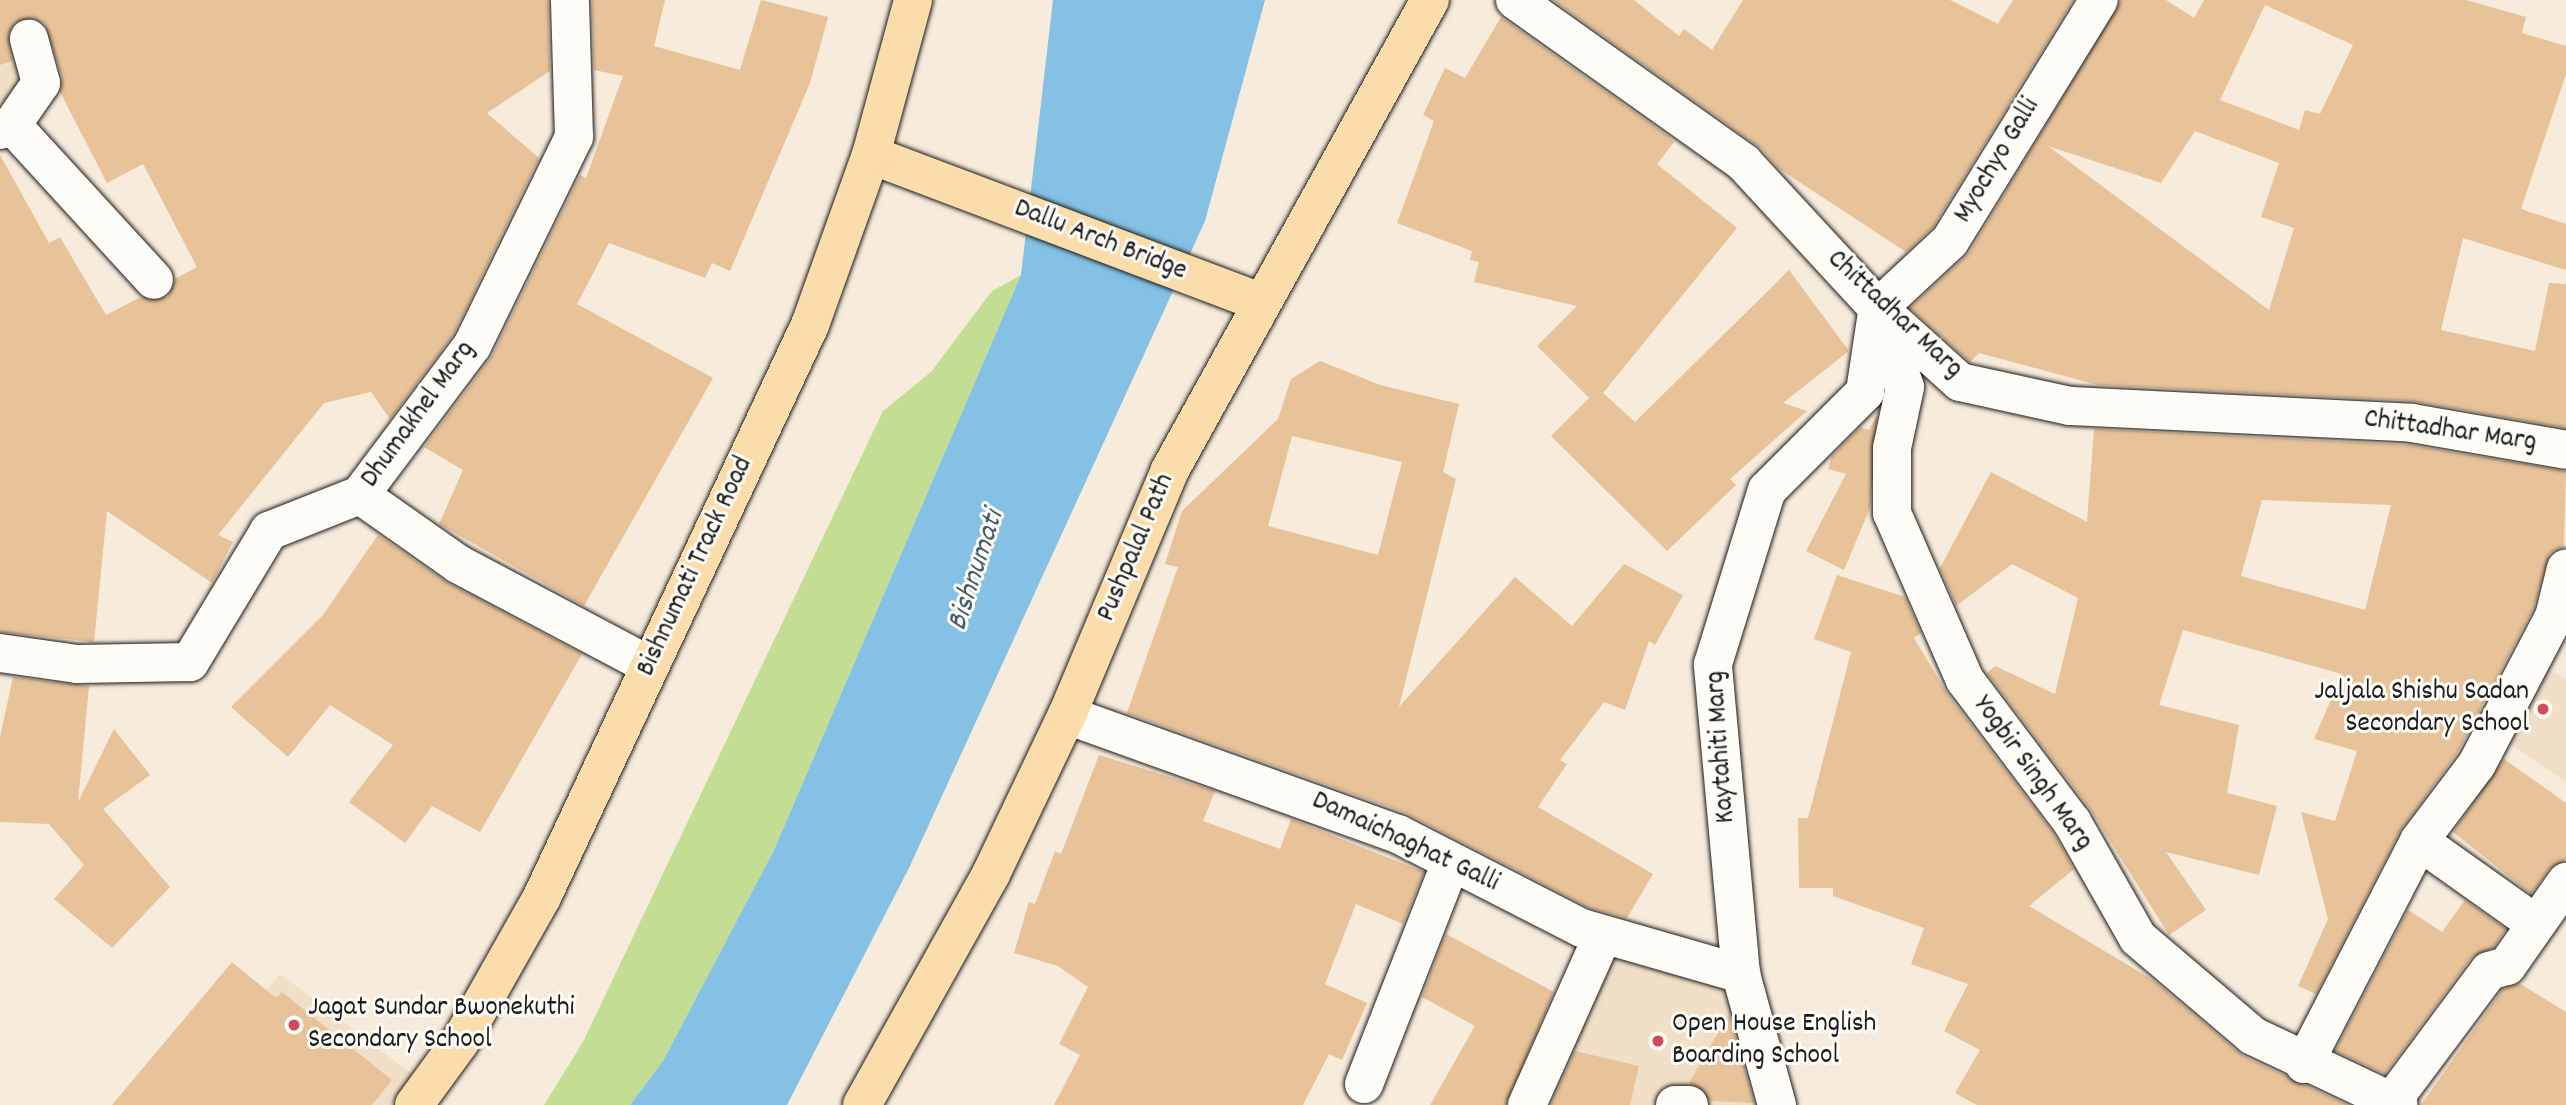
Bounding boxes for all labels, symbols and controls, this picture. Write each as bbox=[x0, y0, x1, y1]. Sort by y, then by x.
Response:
street label: Myochyo Galli bbox=[1947, 92, 2049, 230]
street label: Dallu Arch Bridge bbox=[1009, 193, 1191, 289]
street label: Chittadhar Marg bbox=[1819, 243, 1969, 387]
street label: Dhumakhel Marg bbox=[354, 335, 484, 495]
street label: Chittadhar Marg bbox=[2362, 403, 2538, 461]
street label: Bishnumati Track Road bbox=[630, 452, 762, 682]
street label: Pushpalal Path bbox=[1091, 469, 1183, 627]
water label: Bishnumati bbox=[942, 506, 1014, 636]
street label: Kaytahiti Marg bbox=[1700, 670, 1744, 824]
place label: Jaljala Shishu Sadan Secondary School bbox=[2314, 676, 2529, 742]
street label: Yogbir Singh Marg bbox=[1965, 690, 2099, 858]
marker: Jaljala Shishu Sadan Secondary School bbox=[2535, 701, 2551, 717]
street label: Damaichaghat Galli bbox=[1306, 785, 1504, 901]
place label: Jagat Sundar Bwonekuthi Secondary School bbox=[308, 992, 575, 1058]
place label: Open House English Boarding School bbox=[1672, 1008, 1876, 1074]
marker: Jagat Sundar Bwonekuthi Secondary School bbox=[286, 1017, 302, 1033]
marker: Open House English Boarding School bbox=[1650, 1033, 1666, 1049]

